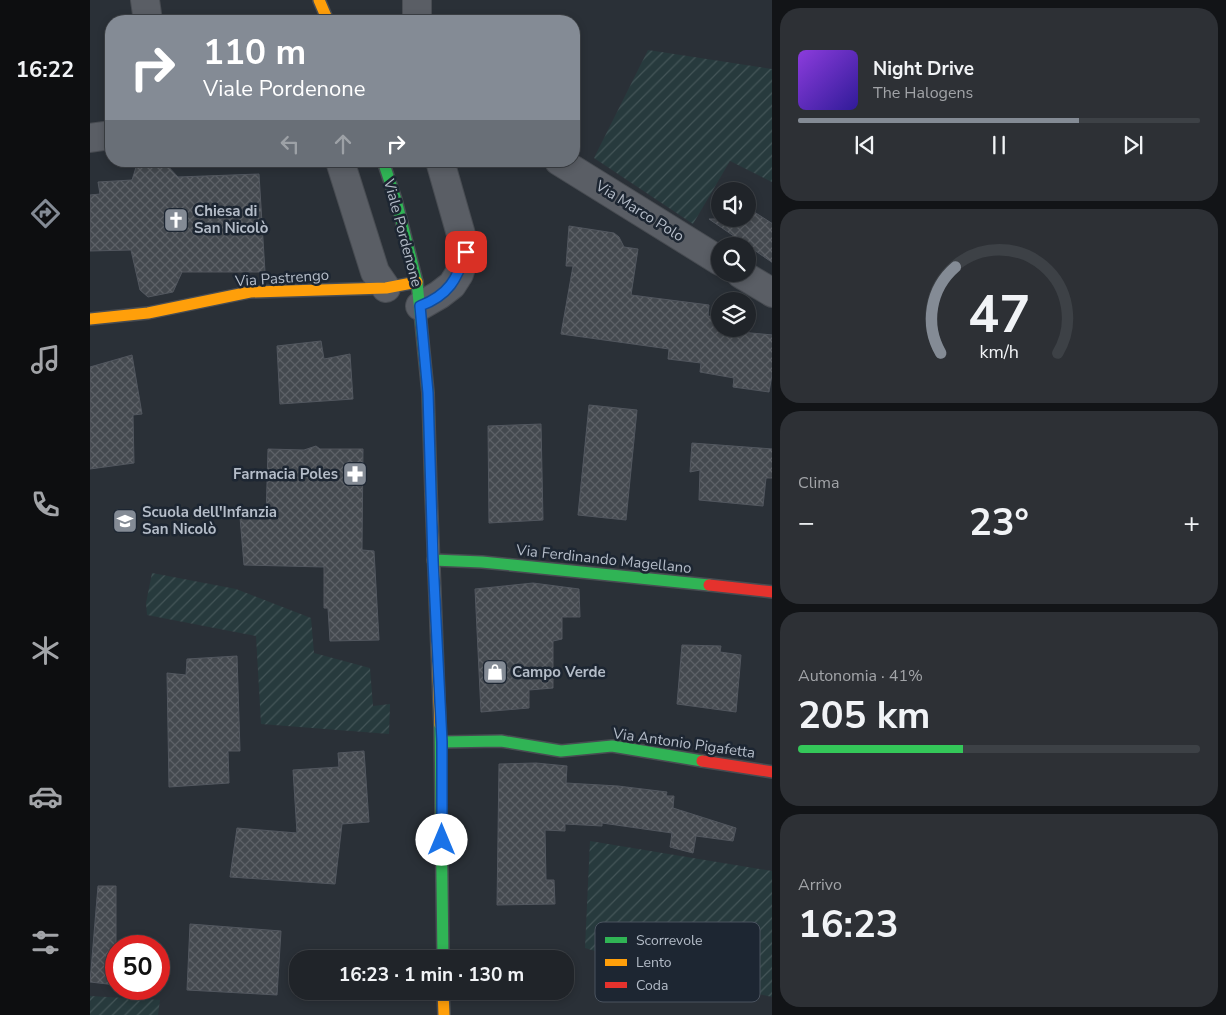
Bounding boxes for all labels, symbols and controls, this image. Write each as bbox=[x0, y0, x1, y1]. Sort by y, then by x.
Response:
text: 110 m bbox=[203, 29, 306, 76]
icon: right bbox=[120, 35, 185, 100]
text: 16:22 bbox=[16, 55, 74, 85]
text: Night Drive bbox=[873, 56, 974, 82]
text: Viale Pordenone bbox=[203, 74, 366, 104]
text: The Halogens bbox=[873, 82, 973, 104]
icon: left bbox=[276, 130, 304, 158]
icon: ahead bbox=[329, 130, 357, 158]
icon: right bbox=[382, 130, 410, 158]
icon: previous bbox=[851, 131, 879, 159]
icon: pause bbox=[985, 131, 1013, 159]
icon: next bbox=[1119, 131, 1147, 159]
street label: Via Marco Polo bbox=[591, 175, 688, 246]
street label: Viale Pordenone bbox=[379, 176, 427, 289]
map controls bbox=[711, 182, 756, 337]
button: sound bbox=[711, 182, 756, 227]
icon: directions bbox=[28, 196, 63, 231]
place label: Chiesa di San Nicolò bbox=[194, 201, 269, 238]
church icon: Chiesa di San Nicolò bbox=[163, 207, 189, 233]
pin bbox=[445, 231, 487, 273]
button: search bbox=[711, 237, 756, 282]
icon: arrive bbox=[452, 238, 480, 266]
street label: Via Pastrengo bbox=[233, 265, 330, 291]
text: 47 bbox=[968, 279, 1030, 350]
button: layers bbox=[711, 292, 756, 337]
text: km/h bbox=[979, 340, 1019, 364]
icon: music bbox=[28, 342, 63, 377]
pharmacy icon: Farmacia Poles bbox=[342, 461, 368, 487]
place label: Farmacia Poles bbox=[233, 464, 338, 484]
text: Clima bbox=[798, 472, 839, 494]
icon: phone bbox=[28, 487, 63, 522]
text: 23° bbox=[969, 497, 1029, 548]
place label: Scuola dell'Infanzia San Nicolò bbox=[142, 502, 277, 539]
text: − bbox=[798, 504, 815, 542]
text: + bbox=[1183, 504, 1200, 542]
school or university icon: Scuola dell'Infanzia San Nicolò bbox=[112, 508, 138, 534]
street label: Via Ferdinando Magellano bbox=[514, 540, 693, 578]
icon: climate bbox=[28, 633, 63, 668]
shop icon: Campo Verde bbox=[482, 659, 508, 685]
place label: Campo Verde bbox=[512, 662, 606, 682]
text: Autonomia · 41% bbox=[798, 665, 923, 687]
text: 205 km bbox=[798, 690, 930, 741]
street label: Via Antonio Pigafetta bbox=[611, 723, 756, 763]
icon: car bbox=[28, 779, 63, 814]
position arrow bbox=[415, 813, 467, 865]
text: Arrivo bbox=[798, 874, 842, 896]
text: 16:23 bbox=[798, 899, 899, 950]
legend bbox=[595, 922, 760, 1002]
icon: filters bbox=[28, 925, 63, 960]
text: Scorrevole bbox=[636, 931, 702, 950]
speed limit sign: 50 bbox=[105, 935, 170, 1000]
text: Lento bbox=[636, 953, 672, 972]
text: 16:23 · 1 min · 130 m bbox=[339, 962, 524, 988]
text: Coda bbox=[636, 976, 668, 995]

